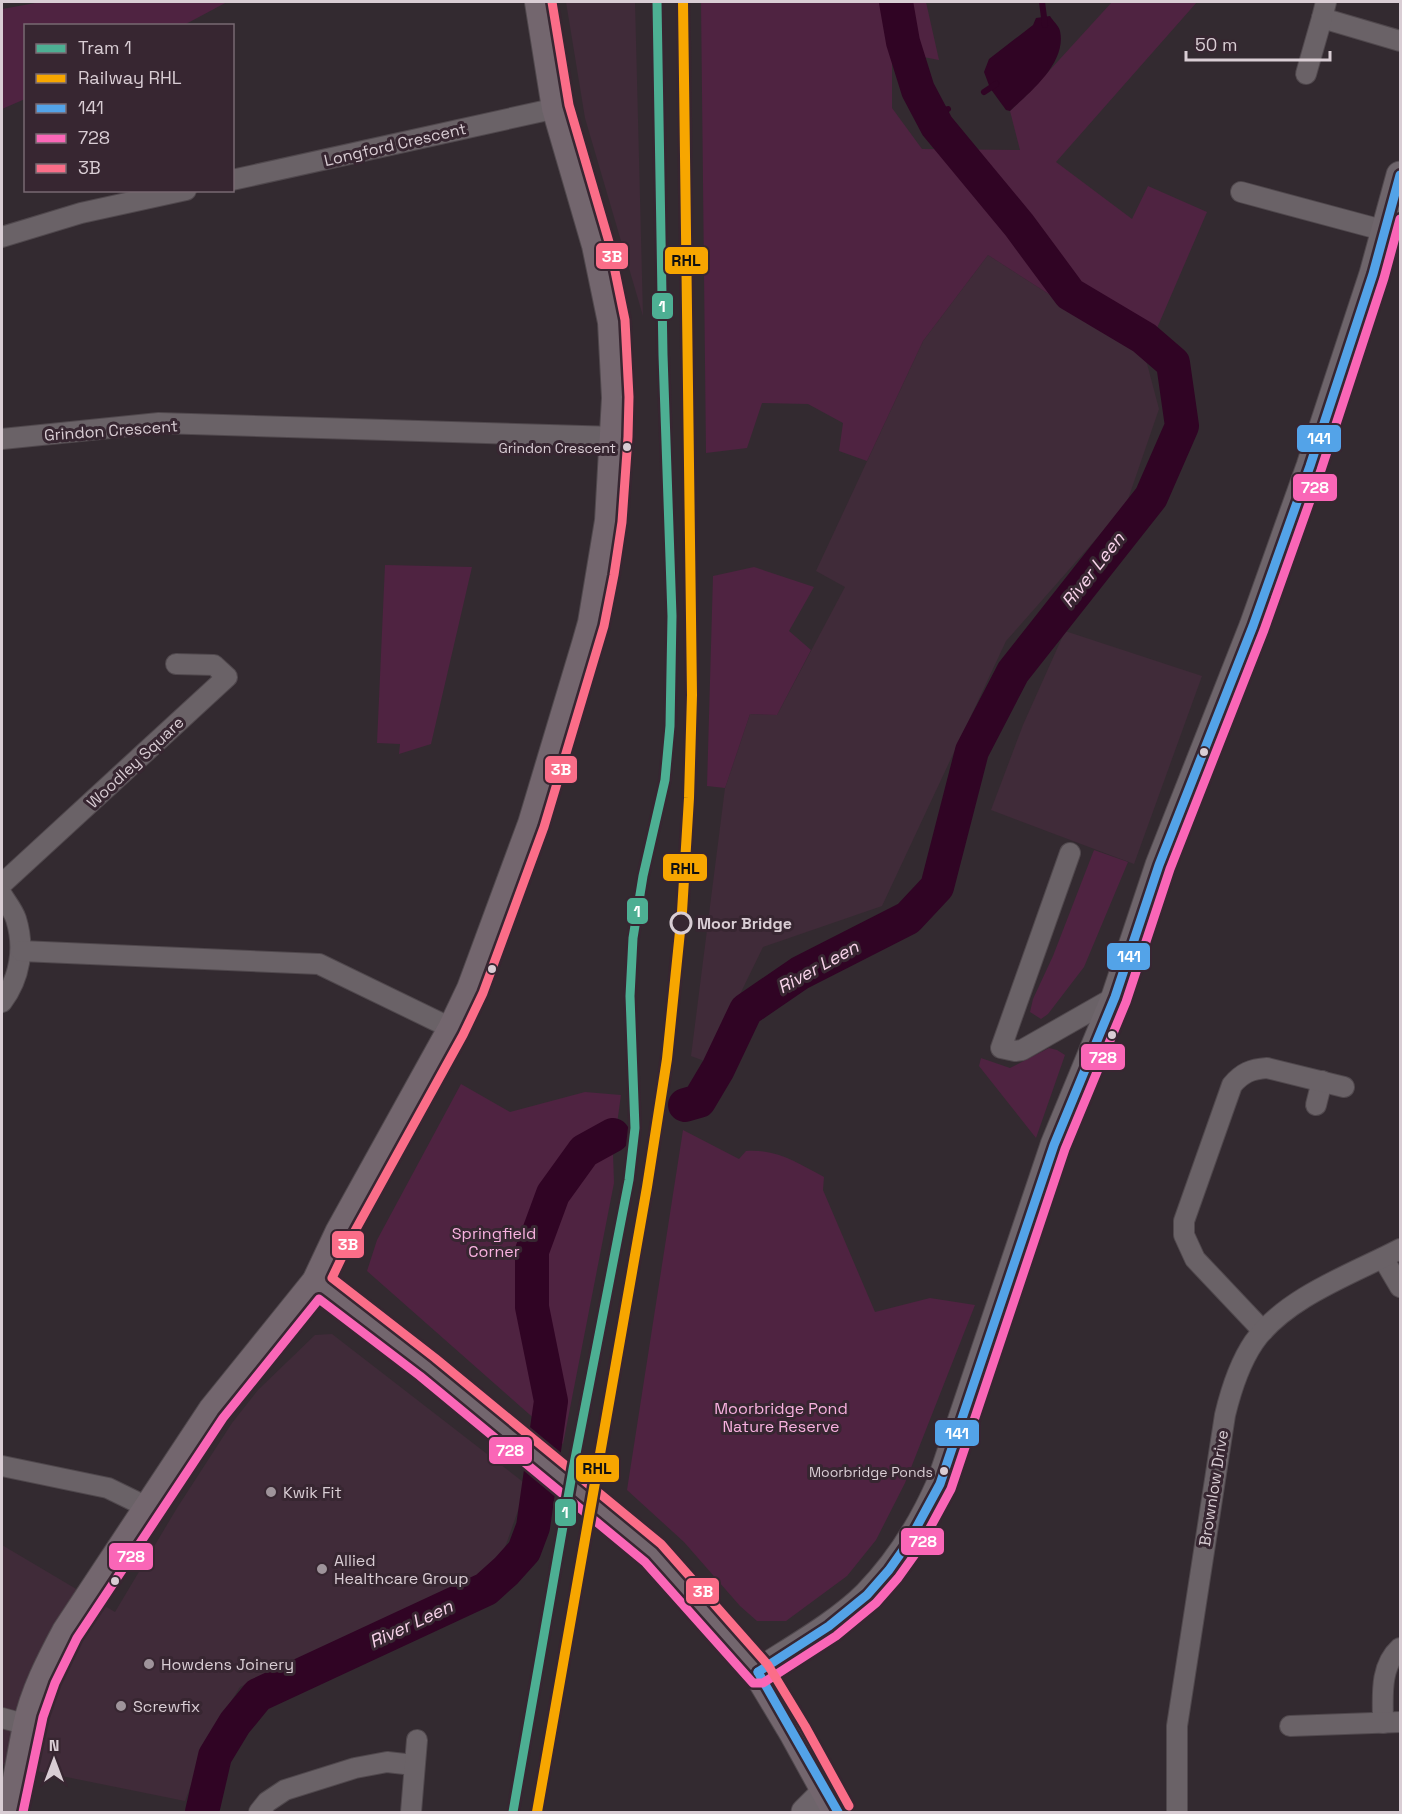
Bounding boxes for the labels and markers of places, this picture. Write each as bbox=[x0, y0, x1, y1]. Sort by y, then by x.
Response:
place label: Grindon Crescent bbox=[498, 439, 616, 457]
marker: Grindon Crescent bbox=[621, 441, 633, 453]
unlabelled marker bbox=[1198, 746, 1210, 758]
marker: Moor Bridge bbox=[670, 912, 692, 934]
place label: Moor Bridge bbox=[697, 913, 792, 934]
unlabelled marker bbox=[486, 963, 498, 975]
unlabelled marker bbox=[1106, 1029, 1118, 1041]
place label: Moorbridge Ponds bbox=[809, 1463, 933, 1481]
marker: Moorbridge Ponds bbox=[938, 1465, 950, 1477]
place label: Kwik Fit bbox=[283, 1482, 342, 1503]
marker: Kwik Fit bbox=[264, 1485, 278, 1499]
place label: Allied Healthcare Group bbox=[334, 1550, 469, 1589]
marker: Allied Healthcare Group bbox=[315, 1562, 329, 1576]
unlabelled marker bbox=[109, 1575, 121, 1587]
place label: Howdens Joinery bbox=[161, 1654, 294, 1675]
marker: Howdens Joinery bbox=[142, 1657, 156, 1671]
place label: Screwfix bbox=[133, 1696, 200, 1717]
marker: Screwfix bbox=[114, 1699, 128, 1713]

